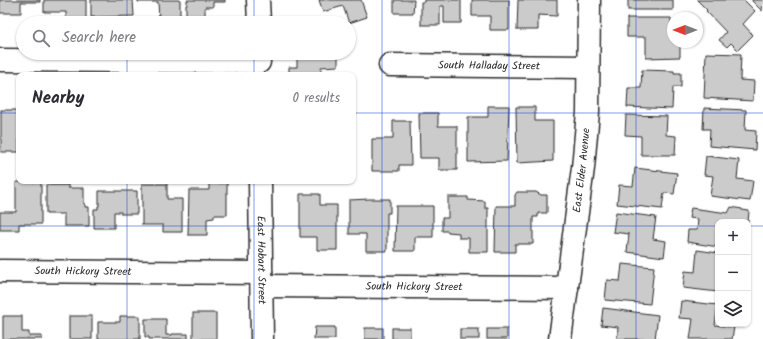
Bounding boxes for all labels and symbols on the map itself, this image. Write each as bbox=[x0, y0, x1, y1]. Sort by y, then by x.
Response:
north arrow bbox=[667, 12, 703, 48]
street label: South Halladay Street bbox=[438, 56, 541, 76]
street label: East Elder Avenue bbox=[568, 127, 596, 214]
street label: East Hobart Street bbox=[251, 216, 271, 305]
street label: South Hickory Street bbox=[34, 262, 132, 281]
street label: South Hickory Street bbox=[365, 278, 463, 296]

